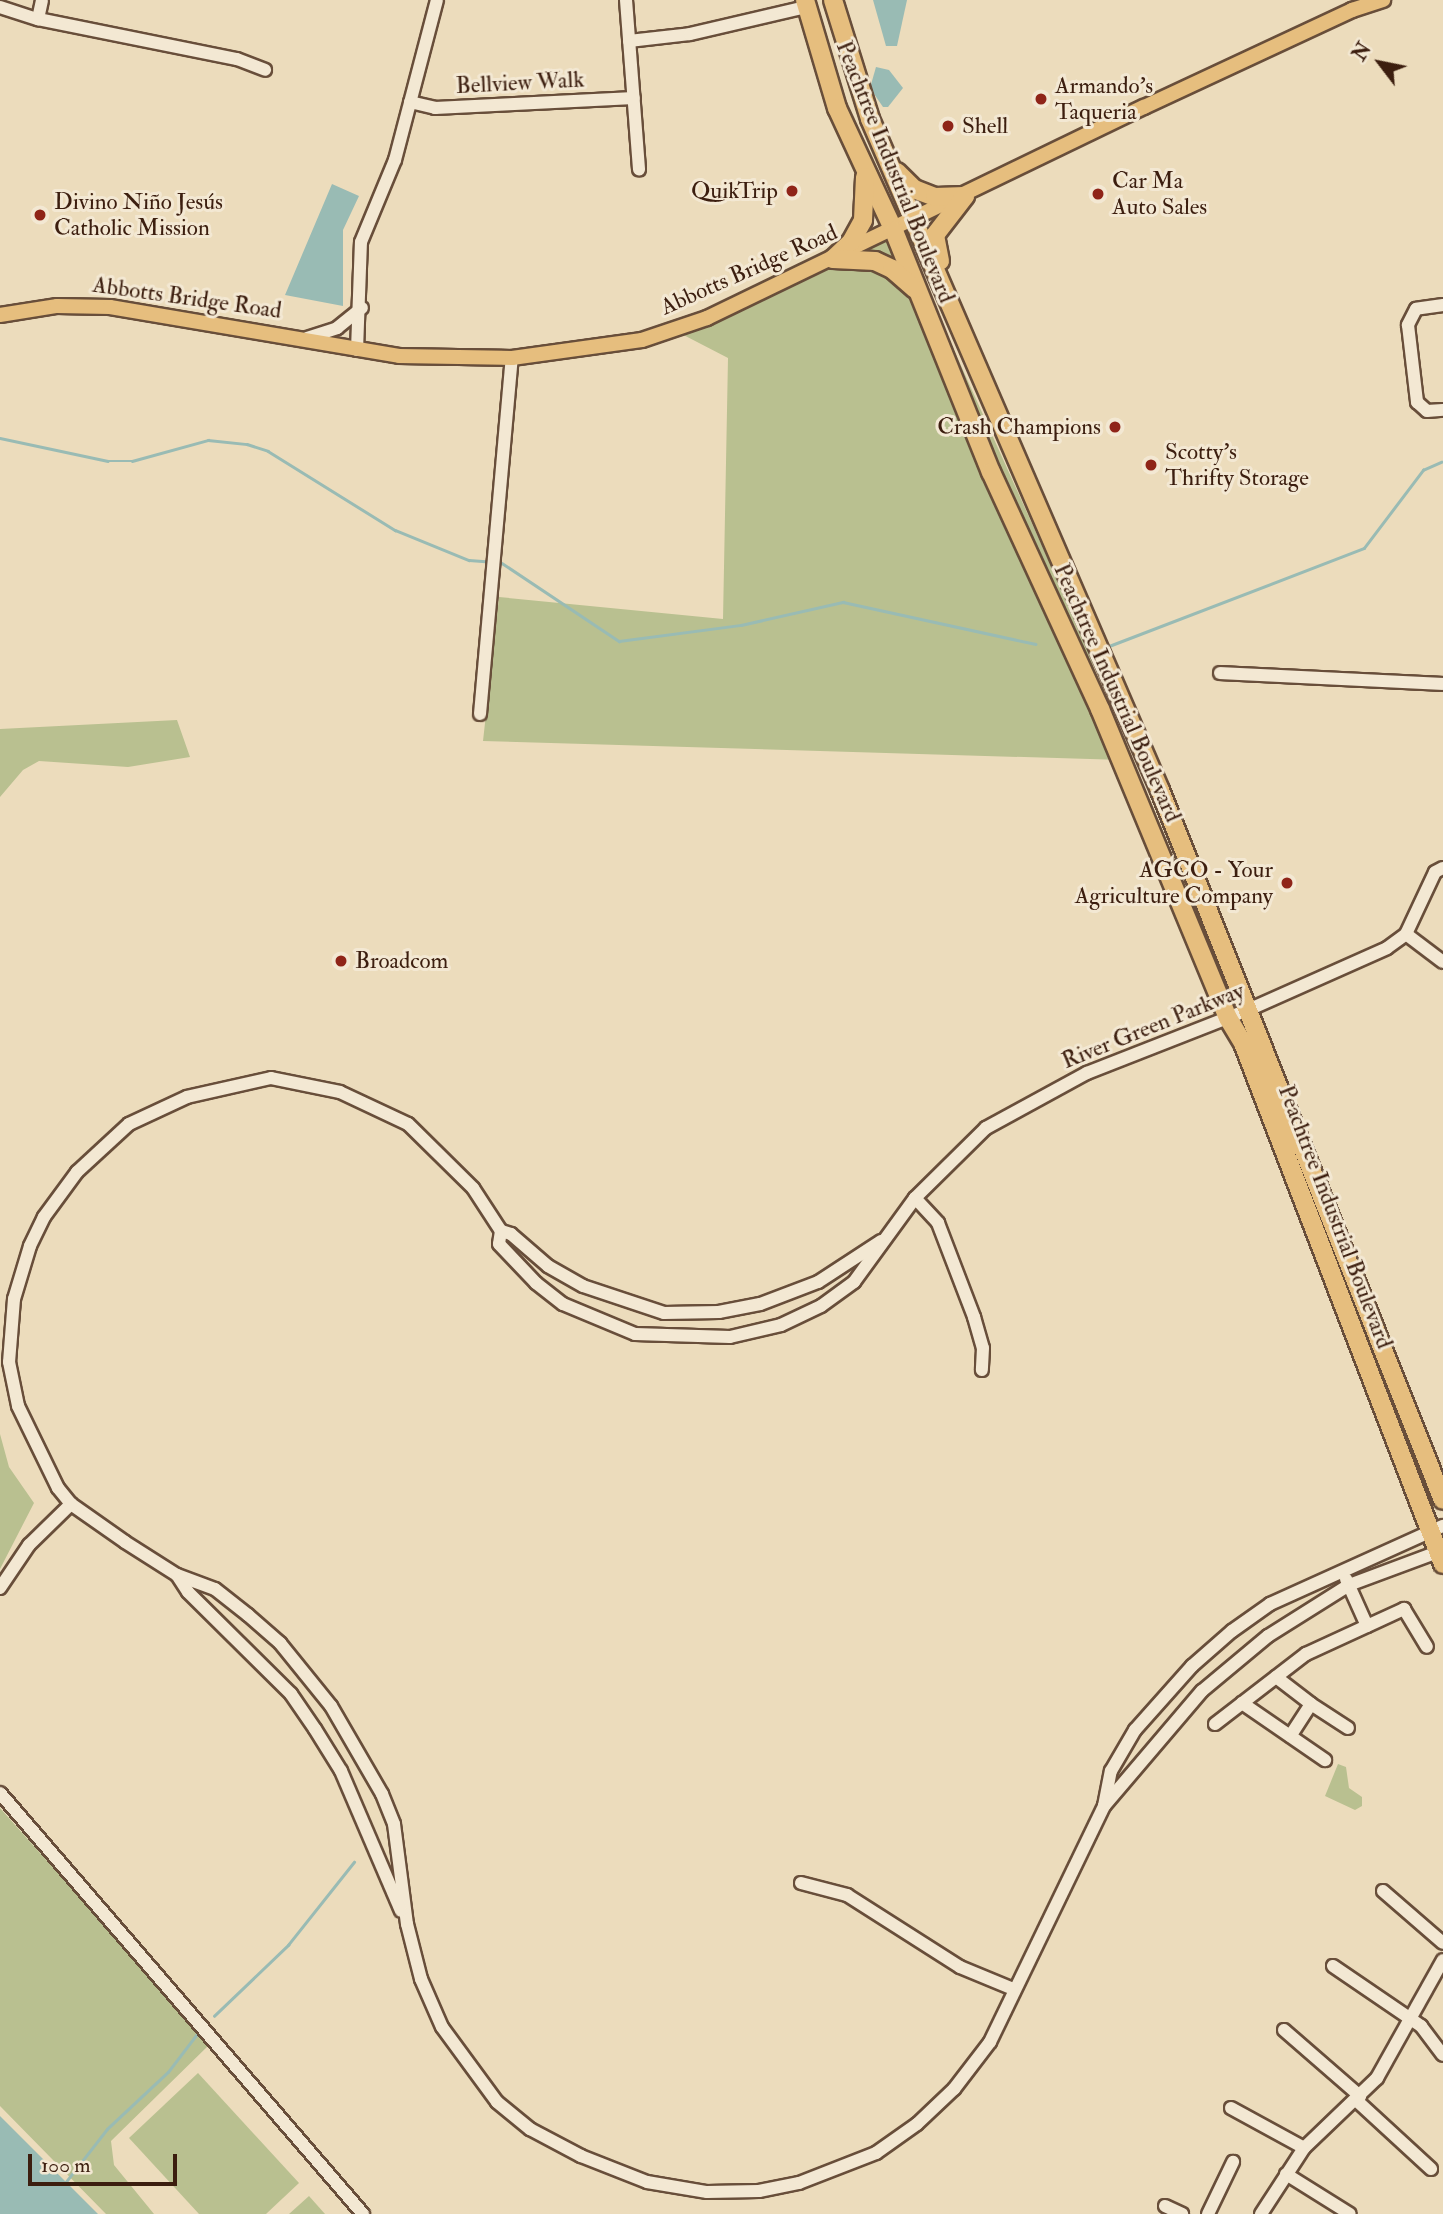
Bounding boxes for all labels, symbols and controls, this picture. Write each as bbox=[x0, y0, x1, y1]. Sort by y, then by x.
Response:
north arrow bbox=[1345, 28, 1415, 98]
street label: Peachtree Industrial Boulevard bbox=[830, 37, 960, 307]
text: N bbox=[1348, 38, 1377, 65]
street label: Bellview Walk bbox=[455, 66, 585, 100]
place label: Armando's Taqueria bbox=[1055, 72, 1153, 126]
marker: Armando's Taqueria bbox=[1033, 91, 1049, 107]
place label: Shell bbox=[962, 112, 1008, 140]
marker: Shell bbox=[940, 118, 956, 134]
place label: Car Ma Auto Sales bbox=[1112, 167, 1207, 221]
place label: QuikTrip bbox=[691, 177, 778, 205]
marker: QuikTrip bbox=[784, 183, 800, 199]
marker: Car Ma Auto Sales bbox=[1090, 186, 1106, 202]
place label: Divino Niño Jesús Catholic Mission bbox=[54, 188, 223, 242]
marker: Divino Niño Jesús Catholic Mission bbox=[32, 207, 48, 223]
street label: Abbotts Bridge Road bbox=[656, 219, 842, 321]
street label: Abbotts Bridge Road bbox=[91, 271, 283, 325]
place label: Crash Champions bbox=[937, 413, 1101, 441]
marker: Crash Champions bbox=[1107, 419, 1123, 435]
place label: Scotty's Thrifty Storage bbox=[1165, 438, 1309, 492]
marker: Scotty's Thrifty Storage bbox=[1143, 457, 1159, 473]
street label: Peachtree Industrial Boulevard bbox=[1047, 559, 1187, 827]
place label: AGCO - Your Agriculture Company bbox=[1075, 856, 1273, 910]
marker: AGCO - Your Agriculture Company bbox=[1279, 875, 1295, 891]
place label: Broadcom bbox=[355, 947, 448, 975]
marker: Broadcom bbox=[333, 953, 349, 969]
street label: River Green Parkway bbox=[1058, 977, 1248, 1075]
street label: Peachtree Industrial Boulevard bbox=[1272, 1081, 1398, 1353]
scale bar bbox=[32, 2140, 180, 2184]
text: 100 m bbox=[41, 2152, 91, 2179]

